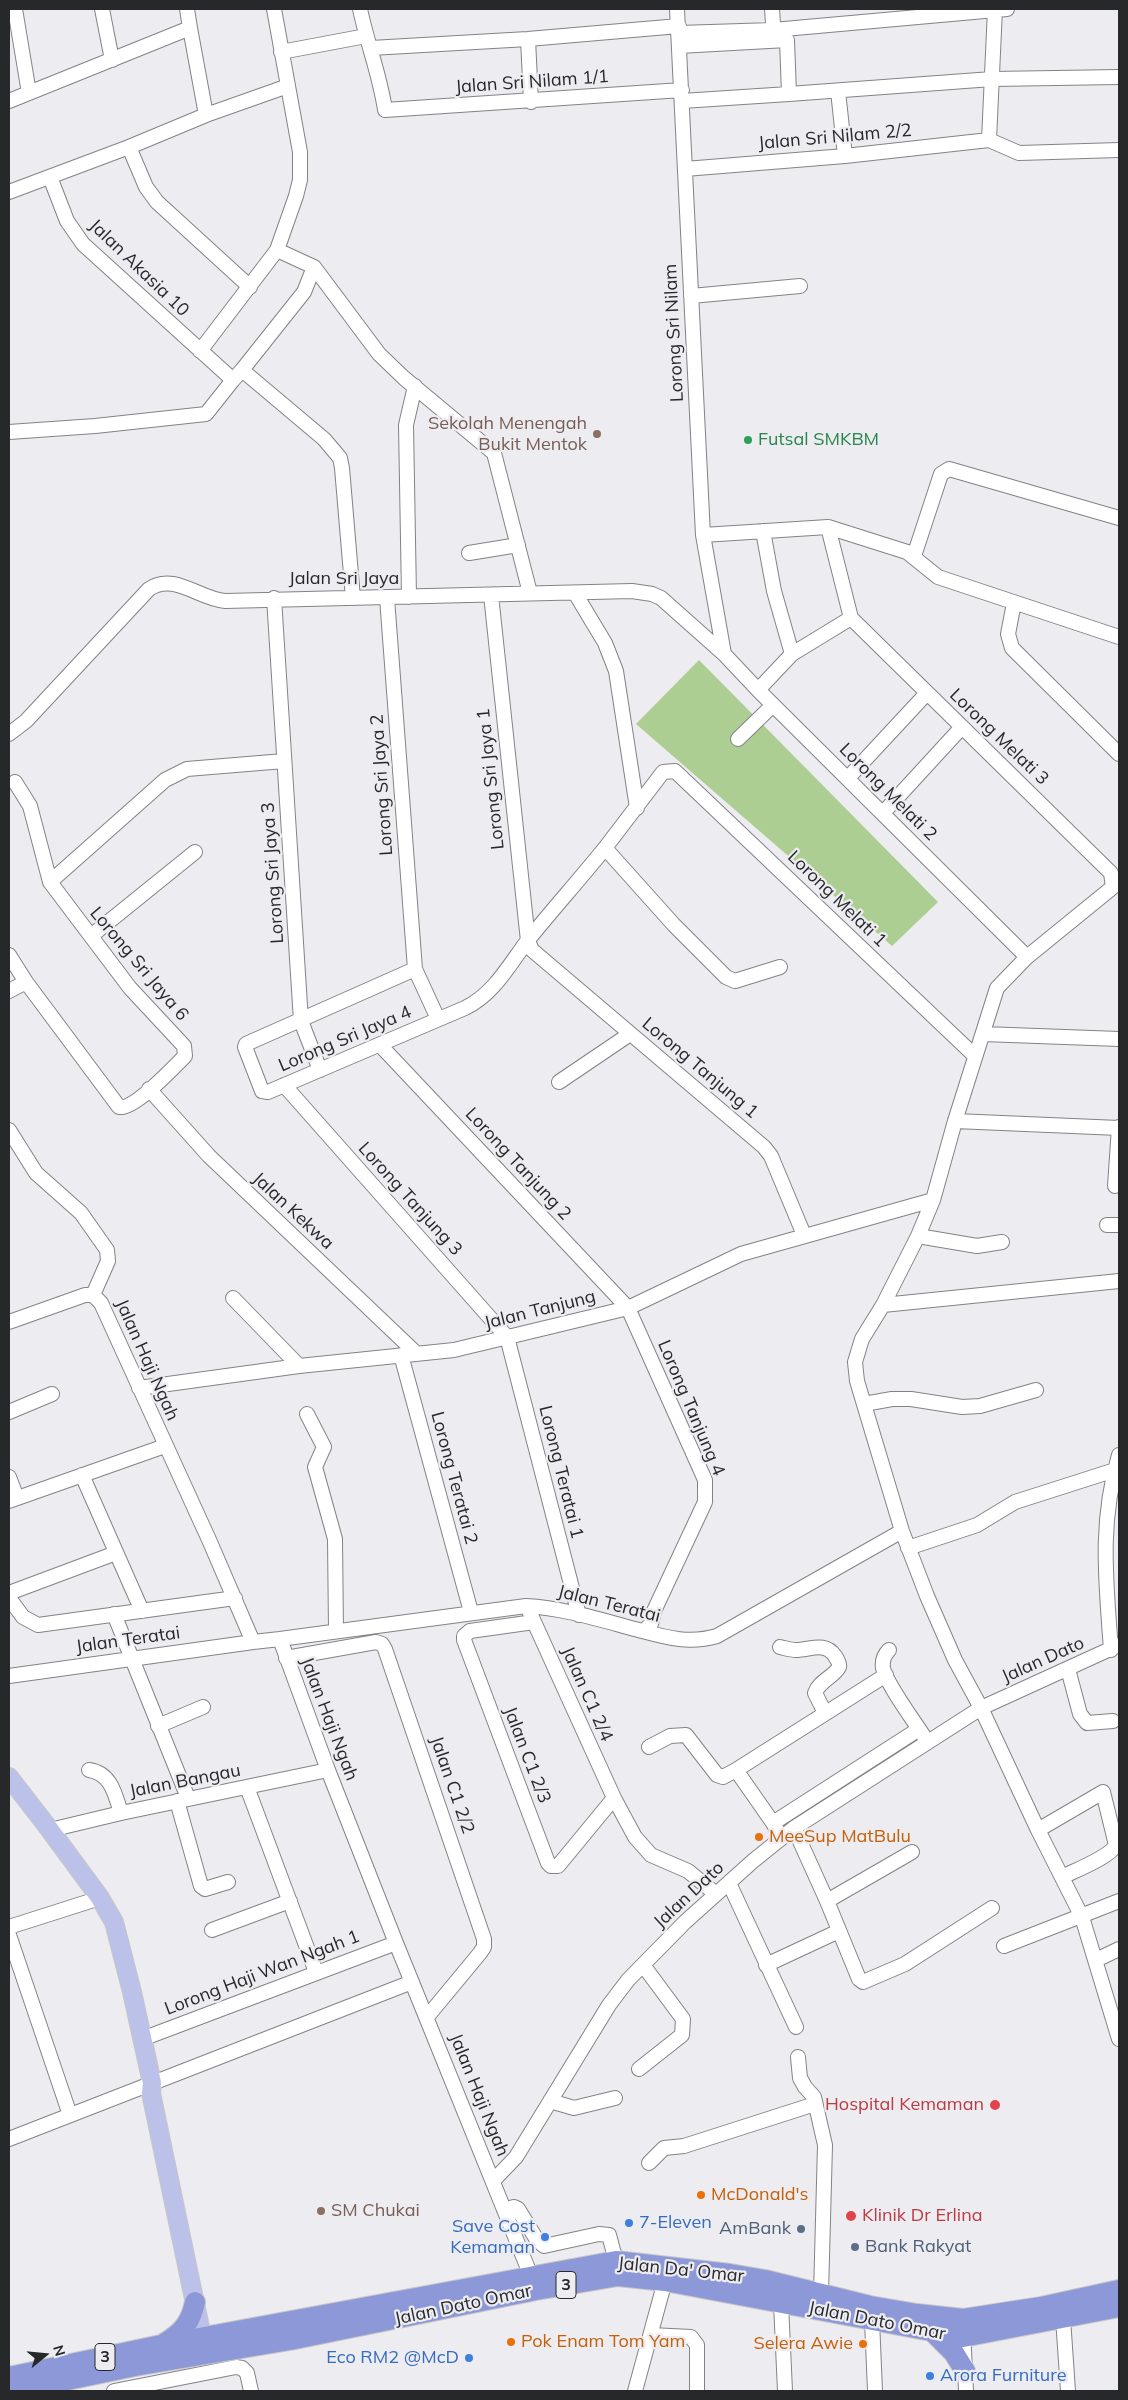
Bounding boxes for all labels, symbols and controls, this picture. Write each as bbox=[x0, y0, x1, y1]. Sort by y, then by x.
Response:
street label: Jalan Sri Nilam 1/1 bbox=[455, 66, 609, 98]
street label: Jalan Sri Nilam 2/2 bbox=[757, 120, 913, 154]
street label: Jalan Akasia 10 bbox=[85, 215, 193, 321]
street label: Lorong Sri Nilam bbox=[660, 263, 688, 403]
place label: Sekolah Menengah Bukit Mentok bbox=[428, 413, 587, 456]
marker: Sekolah Menengah Bukit Mentok bbox=[591, 428, 603, 440]
place label: Futsal SMKBM bbox=[758, 429, 879, 451]
marker: Futsal SMKBM bbox=[742, 434, 754, 446]
street label: Jalan Sri Jaya bbox=[289, 568, 399, 590]
street label: Lorong Melati 3 bbox=[945, 684, 1053, 790]
street label: Lorong Sri Jaya 1 bbox=[473, 707, 509, 851]
street label: Lorong Sri Jaya 2 bbox=[366, 714, 398, 856]
street label: Lorong Melati 2 bbox=[835, 739, 941, 845]
street label: Lorong Sri Jaya 3 bbox=[257, 802, 289, 944]
street label: Lorong Melati 1 bbox=[783, 846, 891, 952]
street label: Lorong Sri Jaya 6 bbox=[85, 903, 193, 1025]
street label: Lorong Sri Jaya 4 bbox=[276, 1001, 414, 1077]
street label: Lorong Tanjung 1 bbox=[637, 1013, 763, 1123]
street label: Lorong Tanjung 2 bbox=[461, 1104, 575, 1224]
street label: Lorong Tanjung 3 bbox=[353, 1138, 467, 1260]
street label: Jalan Kekwa bbox=[248, 1168, 338, 1254]
street label: Jalan Tanjung bbox=[482, 1286, 598, 1334]
street label: Jalan Haji Ngah bbox=[111, 1296, 183, 1424]
street label: Lorong Tanjung 4 bbox=[653, 1337, 729, 1479]
street label: Lorong Teratai 1 bbox=[534, 1403, 588, 1541]
street label: Lorong Teratai 2 bbox=[426, 1409, 482, 1547]
street label: Jalan Teratai bbox=[555, 1581, 663, 1627]
street label: Jalan Teratai bbox=[75, 1622, 181, 1658]
street label: Jalan Dato bbox=[999, 1632, 1087, 1688]
street label: Jalan C1 2/4 bbox=[556, 1643, 618, 1745]
street label: Jalan Haji Ngah bbox=[296, 1654, 362, 1784]
street label: Jalan C1 2/3 bbox=[499, 1704, 555, 1806]
street label: Jalan C1 2/2 bbox=[425, 1733, 479, 1837]
street label: Jalan Bangau bbox=[128, 1760, 242, 1802]
place label: MeeSup MatBulu bbox=[769, 1826, 911, 1848]
marker: MeeSup MatBulu bbox=[753, 1831, 765, 1843]
street label: Jalan Dato bbox=[650, 1857, 728, 1933]
street label: Lorong Haji Wan Ngah 1 bbox=[162, 1926, 362, 2020]
street label: Jalan Haji Ngah bbox=[445, 2030, 513, 2160]
place label: Hospital Kemaman bbox=[825, 2094, 984, 2116]
marker: Hospital Kemaman bbox=[988, 2098, 1002, 2112]
place label: McDonald's bbox=[711, 2184, 808, 2206]
marker: McDonald's bbox=[695, 2189, 707, 2201]
place label: SM Chukai bbox=[331, 2200, 420, 2222]
marker: SM Chukai bbox=[315, 2205, 327, 2217]
place label: Klinik Dr Erlina bbox=[862, 2205, 982, 2227]
marker: Klinik Dr Erlina bbox=[844, 2209, 858, 2223]
place label: 7-Eleven bbox=[639, 2212, 712, 2234]
place label: Save Cost Kemaman bbox=[450, 2216, 535, 2258]
marker: 7-Eleven bbox=[623, 2217, 635, 2229]
place label: AmBank bbox=[719, 2218, 791, 2240]
marker: AmBank bbox=[795, 2223, 807, 2235]
marker: Save Cost Kemaman bbox=[539, 2231, 551, 2243]
place label: Bank Rakyat bbox=[865, 2236, 971, 2258]
marker: Bank Rakyat bbox=[849, 2241, 861, 2253]
street label: Jalan Da' Omar bbox=[617, 2253, 745, 2287]
road number: 3 bbox=[556, 2272, 576, 2298]
street label: Jalan Dato Omar bbox=[393, 2280, 533, 2330]
street label: Jalan Dato Omar bbox=[806, 2297, 948, 2345]
north arrow bbox=[20, 2330, 70, 2380]
place label: Pok Enam Tom Yam bbox=[521, 2331, 685, 2353]
place label: Selera Awie bbox=[754, 2333, 853, 2355]
marker: Pok Enam Tom Yam bbox=[505, 2336, 517, 2348]
marker: Selera Awie bbox=[857, 2338, 869, 2350]
text: N bbox=[49, 2343, 69, 2358]
road number: 3 bbox=[95, 2344, 115, 2370]
place label: Eco RM2 @McD bbox=[326, 2347, 459, 2369]
marker: Eco RM2 @McD bbox=[463, 2352, 475, 2364]
place label: Arora Furniture bbox=[940, 2365, 1066, 2387]
marker: Arora Furniture bbox=[924, 2370, 936, 2382]

